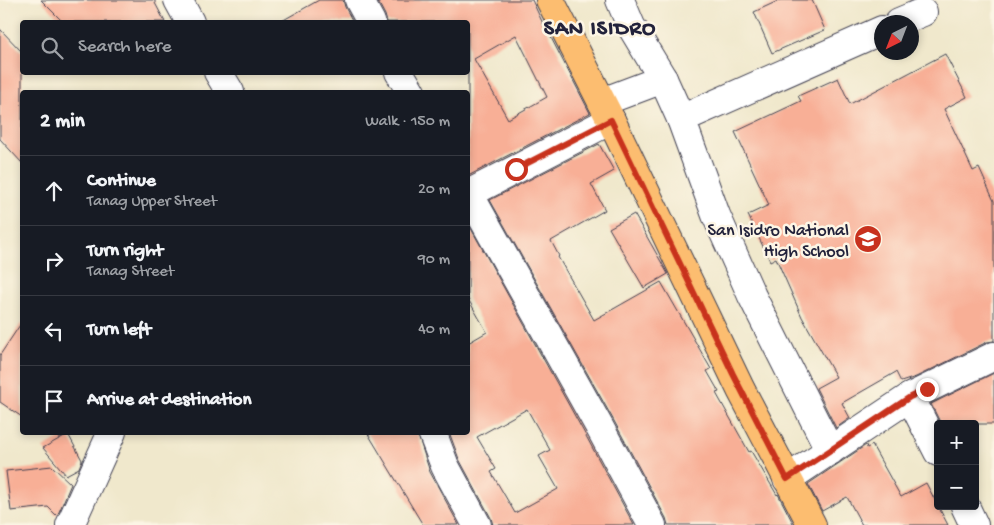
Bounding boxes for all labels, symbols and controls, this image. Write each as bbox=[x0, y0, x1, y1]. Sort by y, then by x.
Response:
north arrow bbox=[874, 15, 919, 60]
district label: SAN ISIDRO bbox=[544, 17, 656, 43]
search box bbox=[20, 20, 470, 75]
icon: search bbox=[38, 34, 66, 62]
text: Search here bbox=[78, 36, 172, 59]
text: 2 min bbox=[40, 110, 85, 135]
text: Walk · 150 m bbox=[365, 113, 450, 132]
route start bbox=[505, 158, 528, 181]
text: Continue bbox=[87, 170, 156, 193]
icon: ahead bbox=[40, 177, 68, 205]
text: 20 m bbox=[418, 181, 450, 200]
text: Tanag Upper Street bbox=[87, 193, 217, 212]
place label: San Isidro National High School bbox=[708, 221, 849, 263]
school or university icon: San Isidro National High School bbox=[853, 224, 883, 254]
text: Turn right bbox=[87, 240, 163, 263]
icon: right bbox=[40, 247, 68, 275]
text: 90 m bbox=[418, 251, 450, 270]
text: Tanag Street bbox=[87, 263, 174, 282]
icon: left bbox=[40, 317, 68, 345]
text: Turn left bbox=[87, 319, 151, 342]
text: 40 m bbox=[418, 321, 450, 340]
route end bbox=[916, 378, 939, 401]
icon: arrive bbox=[40, 387, 68, 415]
text: Arrive at destination bbox=[87, 389, 251, 412]
map controls bbox=[934, 420, 979, 510]
button: + bbox=[934, 420, 979, 465]
button: − bbox=[934, 465, 979, 510]

